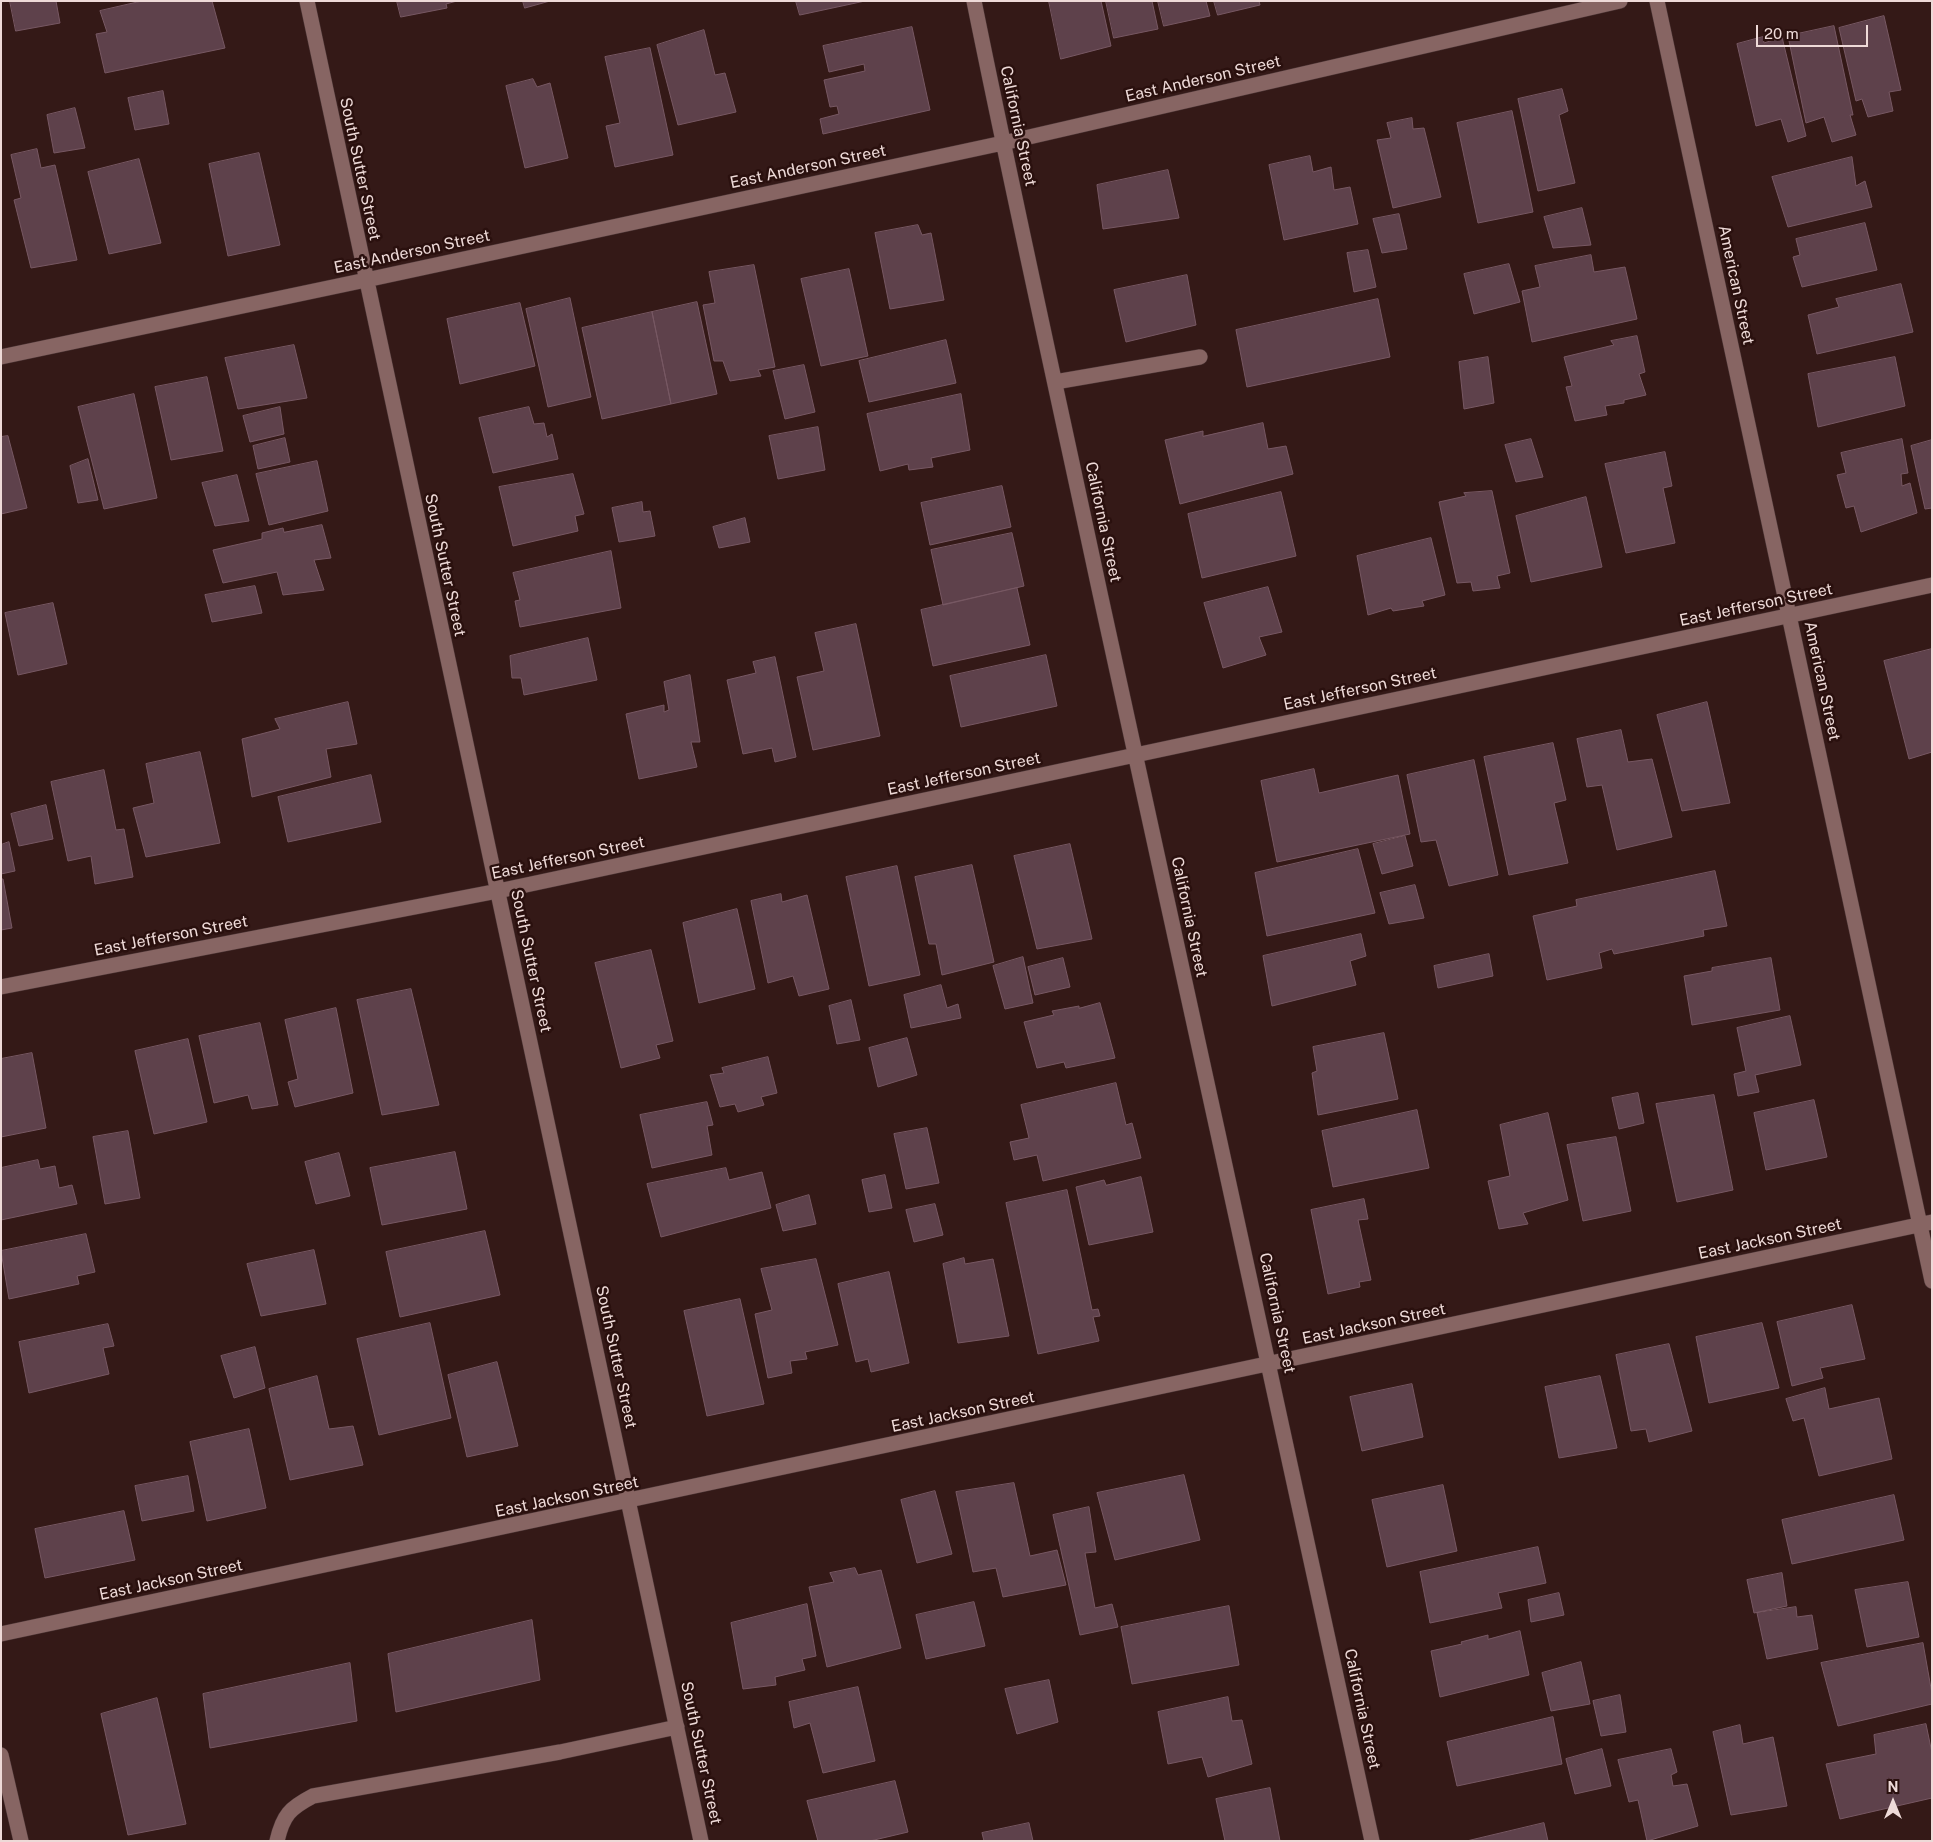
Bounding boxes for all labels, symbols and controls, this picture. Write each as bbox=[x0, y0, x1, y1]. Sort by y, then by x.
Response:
scale bar bbox=[1758, 15, 1870, 47]
text: 20 m bbox=[1764, 25, 1799, 42]
street label: East Anderson Street bbox=[1123, 52, 1283, 106]
street label: California Street bbox=[996, 64, 1040, 188]
street label: South Sutter Street bbox=[335, 96, 385, 242]
street label: East Anderson Street bbox=[728, 141, 888, 193]
street label: American Street bbox=[1714, 223, 1758, 347]
street label: East Anderson Street bbox=[332, 226, 492, 278]
street label: California Street bbox=[1081, 460, 1125, 584]
street label: South Sutter Street bbox=[420, 492, 470, 638]
street label: East Jefferson Street bbox=[1678, 579, 1834, 631]
street label: American Street bbox=[1800, 619, 1844, 743]
street label: East Jefferson Street bbox=[1282, 663, 1438, 715]
street label: East Jefferson Street bbox=[886, 748, 1042, 800]
street label: East Jefferson Street bbox=[490, 832, 646, 884]
street label: California Street bbox=[1167, 855, 1211, 979]
street label: South Sutter Street bbox=[506, 888, 556, 1034]
street label: East Jefferson Street bbox=[93, 912, 249, 960]
street label: East Jackson Street bbox=[1697, 1214, 1843, 1264]
street label: California Street bbox=[1255, 1251, 1299, 1375]
street label: South Sutter Street bbox=[591, 1284, 641, 1430]
street label: East Jackson Street bbox=[1301, 1299, 1447, 1349]
street label: East Jackson Street bbox=[890, 1387, 1036, 1437]
street label: East Jackson Street bbox=[494, 1472, 640, 1522]
street label: East Jackson Street bbox=[98, 1555, 244, 1605]
street label: California Street bbox=[1340, 1647, 1384, 1771]
street label: South Sutter Street bbox=[676, 1680, 726, 1826]
north arrow bbox=[1868, 1777, 1918, 1827]
text: N bbox=[1888, 1779, 1898, 1795]

